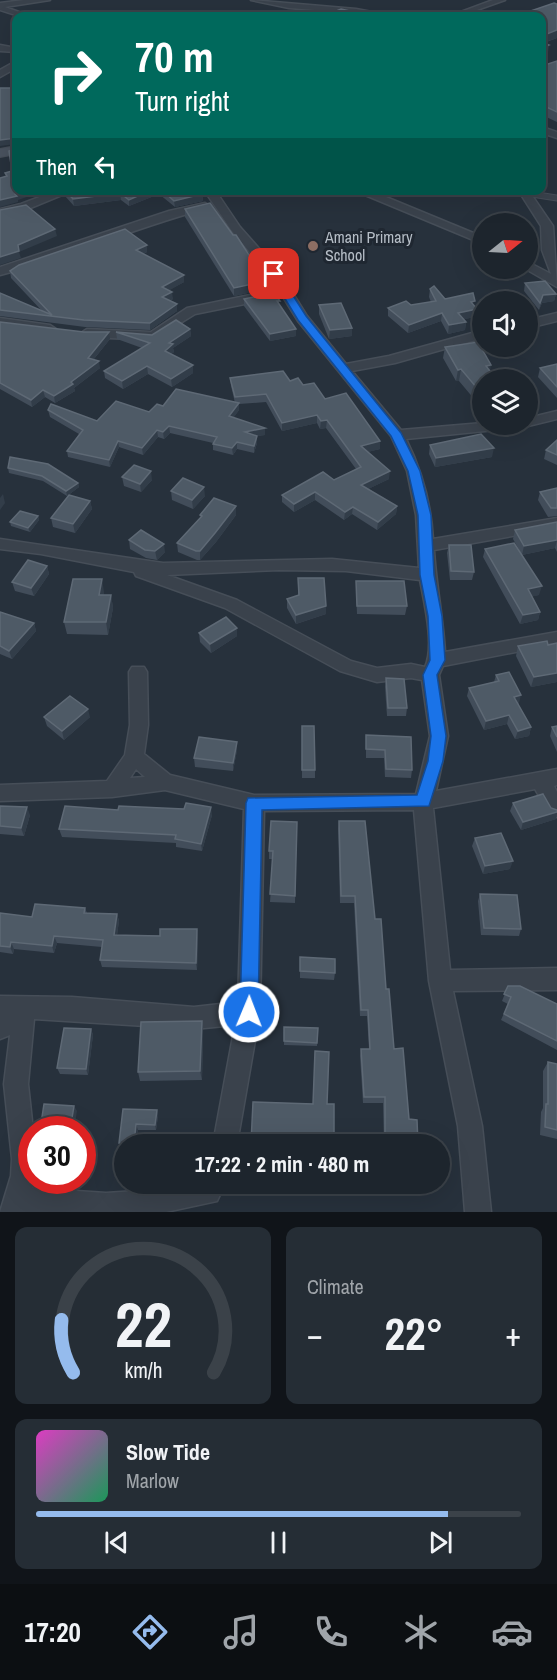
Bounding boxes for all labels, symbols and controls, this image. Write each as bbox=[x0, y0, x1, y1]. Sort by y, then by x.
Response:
text: 70 m bbox=[135, 29, 214, 85]
icon: right bbox=[36, 36, 114, 114]
text: Turn right bbox=[135, 83, 229, 119]
icon: left bbox=[89, 150, 122, 183]
text: Then bbox=[36, 152, 77, 182]
north arrow bbox=[472, 213, 538, 279]
map controls bbox=[472, 213, 538, 435]
place label: Amani Primary School bbox=[324, 226, 413, 266]
marker: Amani Primary School bbox=[306, 239, 320, 253]
pin bbox=[248, 248, 299, 299]
icon: arrive bbox=[257, 257, 290, 290]
button: sound bbox=[472, 291, 538, 357]
button: layers bbox=[472, 369, 538, 435]
position arrow bbox=[217, 980, 281, 1044]
speed limit sign: 30 bbox=[18, 1116, 96, 1194]
text: 17:22 · 2 min · 480 m bbox=[195, 1149, 369, 1179]
text: Climate bbox=[307, 1273, 364, 1300]
text: 22 bbox=[115, 1282, 171, 1366]
text: 22° bbox=[384, 1303, 444, 1364]
text: − bbox=[307, 1312, 323, 1356]
text: + bbox=[505, 1312, 521, 1356]
text: km/h bbox=[124, 1356, 162, 1385]
text: Slow Tide bbox=[126, 1437, 210, 1467]
text: Marlow bbox=[126, 1467, 179, 1494]
icon: previous bbox=[100, 1526, 133, 1559]
icon: pause bbox=[262, 1526, 295, 1559]
icon: next bbox=[424, 1526, 457, 1559]
icon: directions bbox=[129, 1611, 171, 1653]
icon: music bbox=[220, 1611, 262, 1653]
icon: phone bbox=[310, 1611, 352, 1653]
icon: climate bbox=[400, 1611, 442, 1653]
icon: car bbox=[491, 1611, 533, 1653]
text: 17:20 bbox=[24, 1614, 81, 1650]

